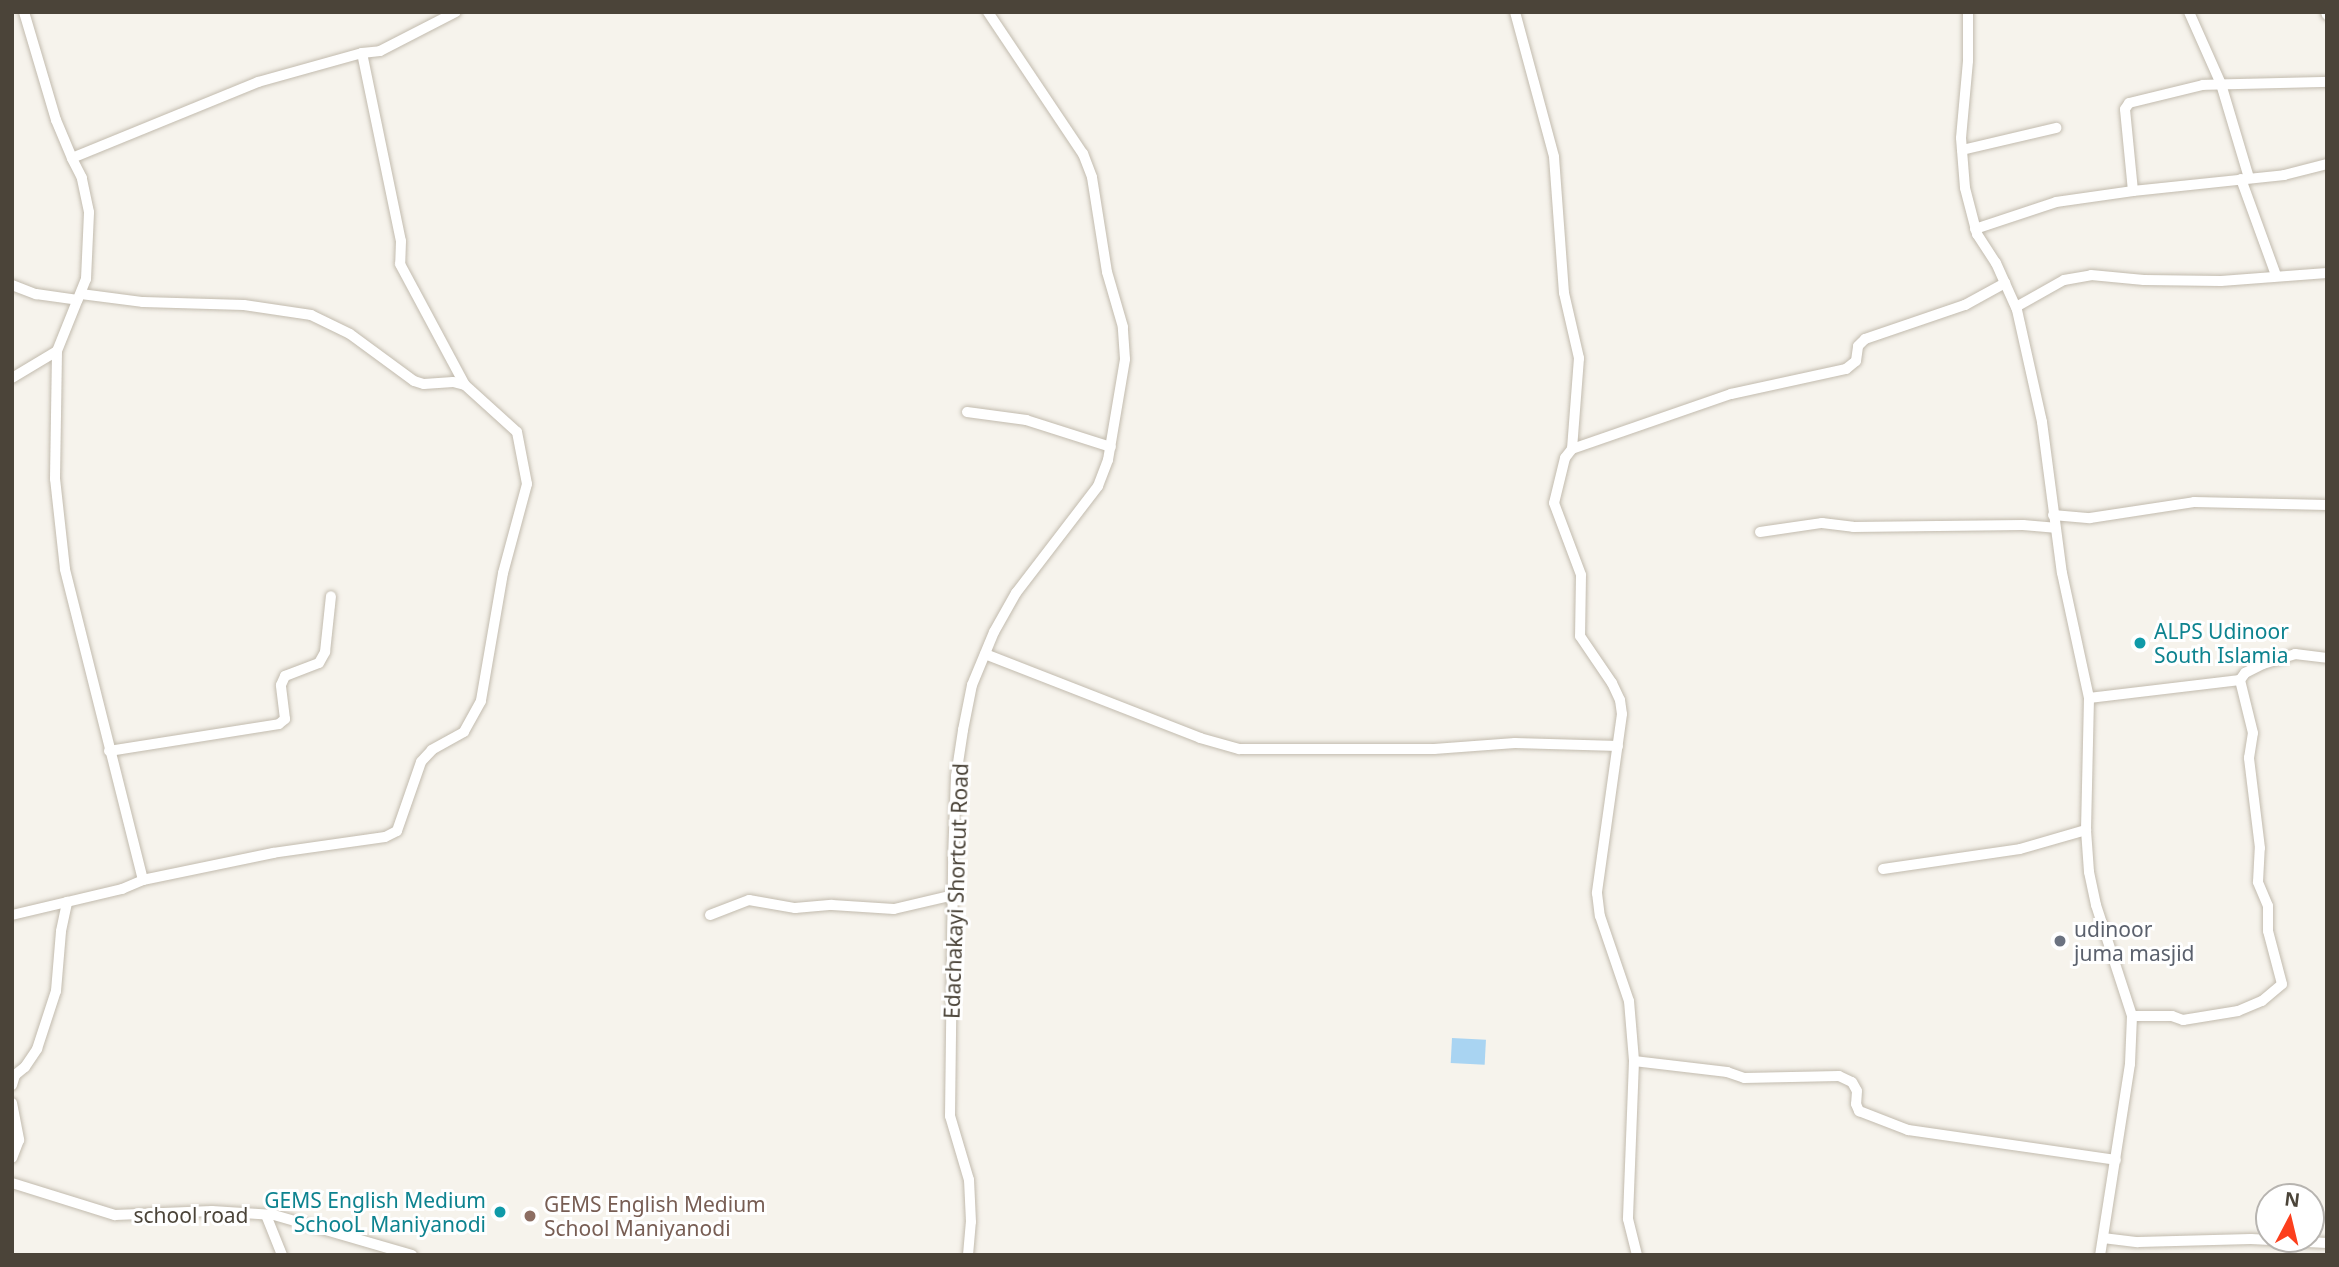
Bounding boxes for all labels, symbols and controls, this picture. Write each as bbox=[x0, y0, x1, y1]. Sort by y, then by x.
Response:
place label: ALPS Udinoor South Islamia bbox=[2154, 618, 2289, 668]
marker: ALPS Udinoor South Islamia bbox=[2132, 635, 2148, 651]
street label: Edachakayi Shortcut Road bbox=[939, 763, 973, 1019]
place label: udinoor juma masjid bbox=[2074, 916, 2194, 966]
marker: udinoor juma masjid bbox=[2052, 933, 2068, 949]
north arrow bbox=[2255, 1183, 2325, 1253]
text: N bbox=[2283, 1185, 2302, 1213]
place label: GEMS English Medium SchooL Maniyanodi bbox=[264, 1187, 486, 1237]
place label: GEMS English Medium School Maniyanodi bbox=[544, 1191, 766, 1241]
street label: school road bbox=[133, 1202, 249, 1228]
marker: GEMS English Medium SchooL Maniyanodi bbox=[492, 1204, 508, 1220]
marker: GEMS English Medium School Maniyanodi bbox=[522, 1208, 538, 1224]

